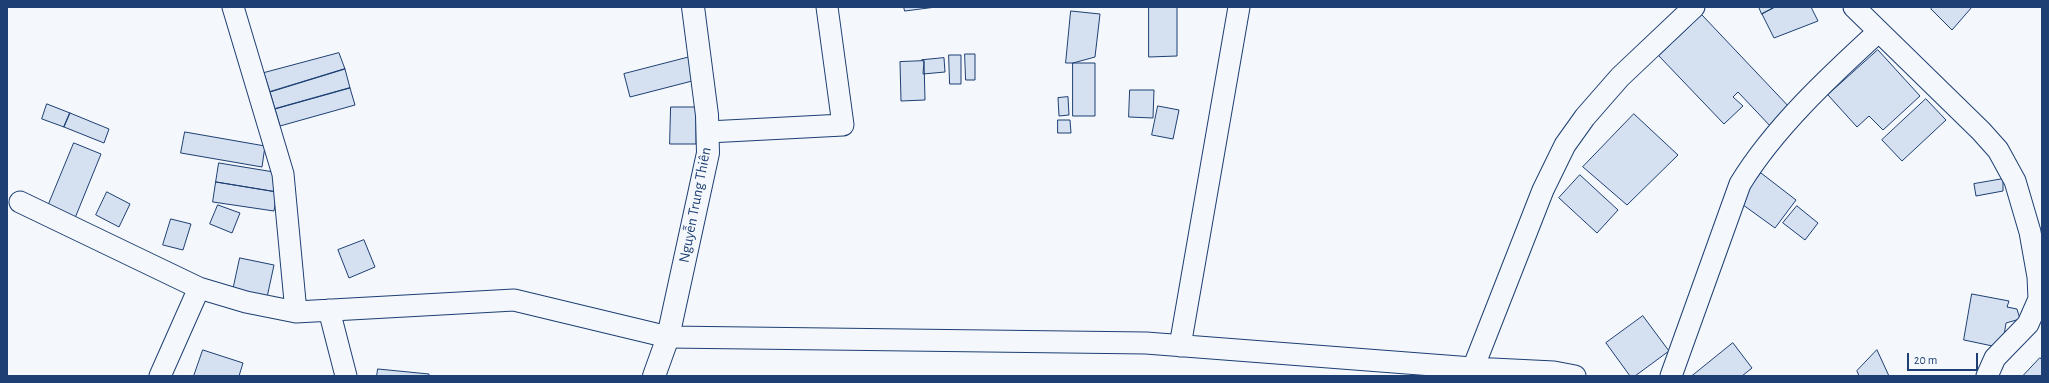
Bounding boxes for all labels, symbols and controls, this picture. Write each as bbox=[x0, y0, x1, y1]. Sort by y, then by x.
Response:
street label: Nguyễn Trung Thiên bbox=[675, 146, 715, 264]
scale bar bbox=[1909, 345, 1980, 371]
text: 20 m bbox=[1914, 354, 1937, 366]

